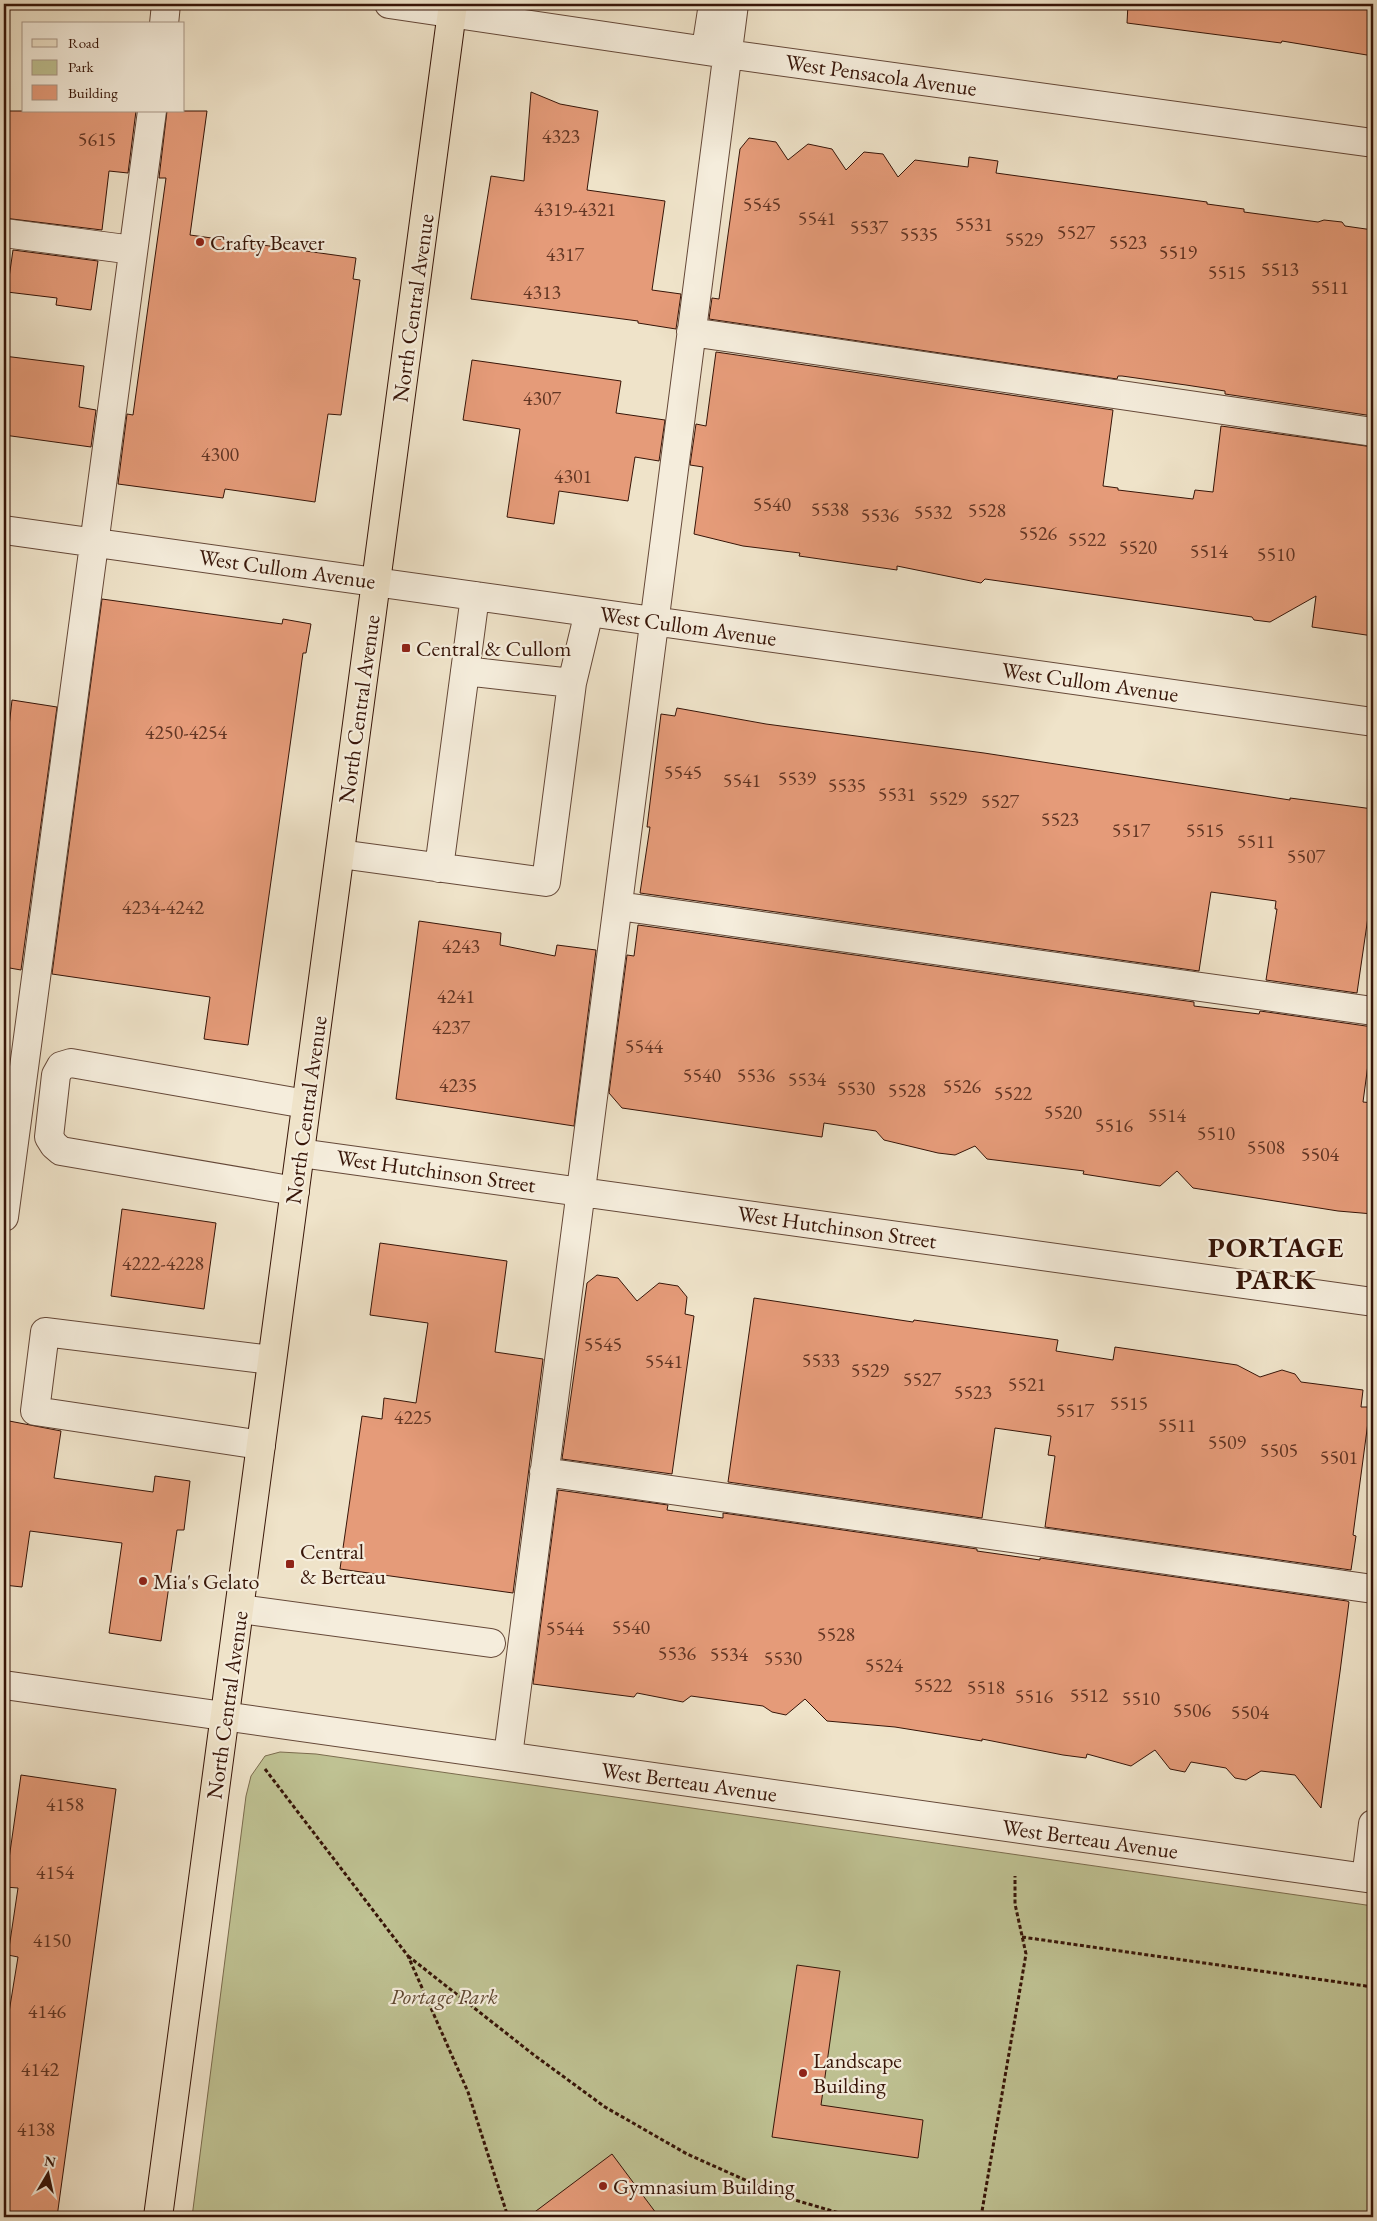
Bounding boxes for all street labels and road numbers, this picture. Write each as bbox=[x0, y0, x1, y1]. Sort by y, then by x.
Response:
street label: West Pensacola Avenue bbox=[784, 47, 979, 103]
street label: North Central Avenue bbox=[385, 212, 441, 404]
street label: West Cullom Avenue bbox=[197, 542, 378, 596]
street label: West Cullom Avenue bbox=[598, 599, 779, 653]
street label: North Central Avenue bbox=[331, 613, 387, 805]
street label: West Cullom Avenue bbox=[1000, 655, 1181, 709]
street label: North Central Avenue bbox=[278, 1014, 334, 1206]
street label: West Hutchinson Street bbox=[335, 1143, 538, 1199]
street label: West Hutchinson Street bbox=[736, 1199, 939, 1255]
street label: North Central Avenue bbox=[199, 1609, 255, 1801]
street label: West Berteau Avenue bbox=[599, 1755, 779, 1809]
street label: West Berteau Avenue bbox=[1000, 1812, 1180, 1866]

